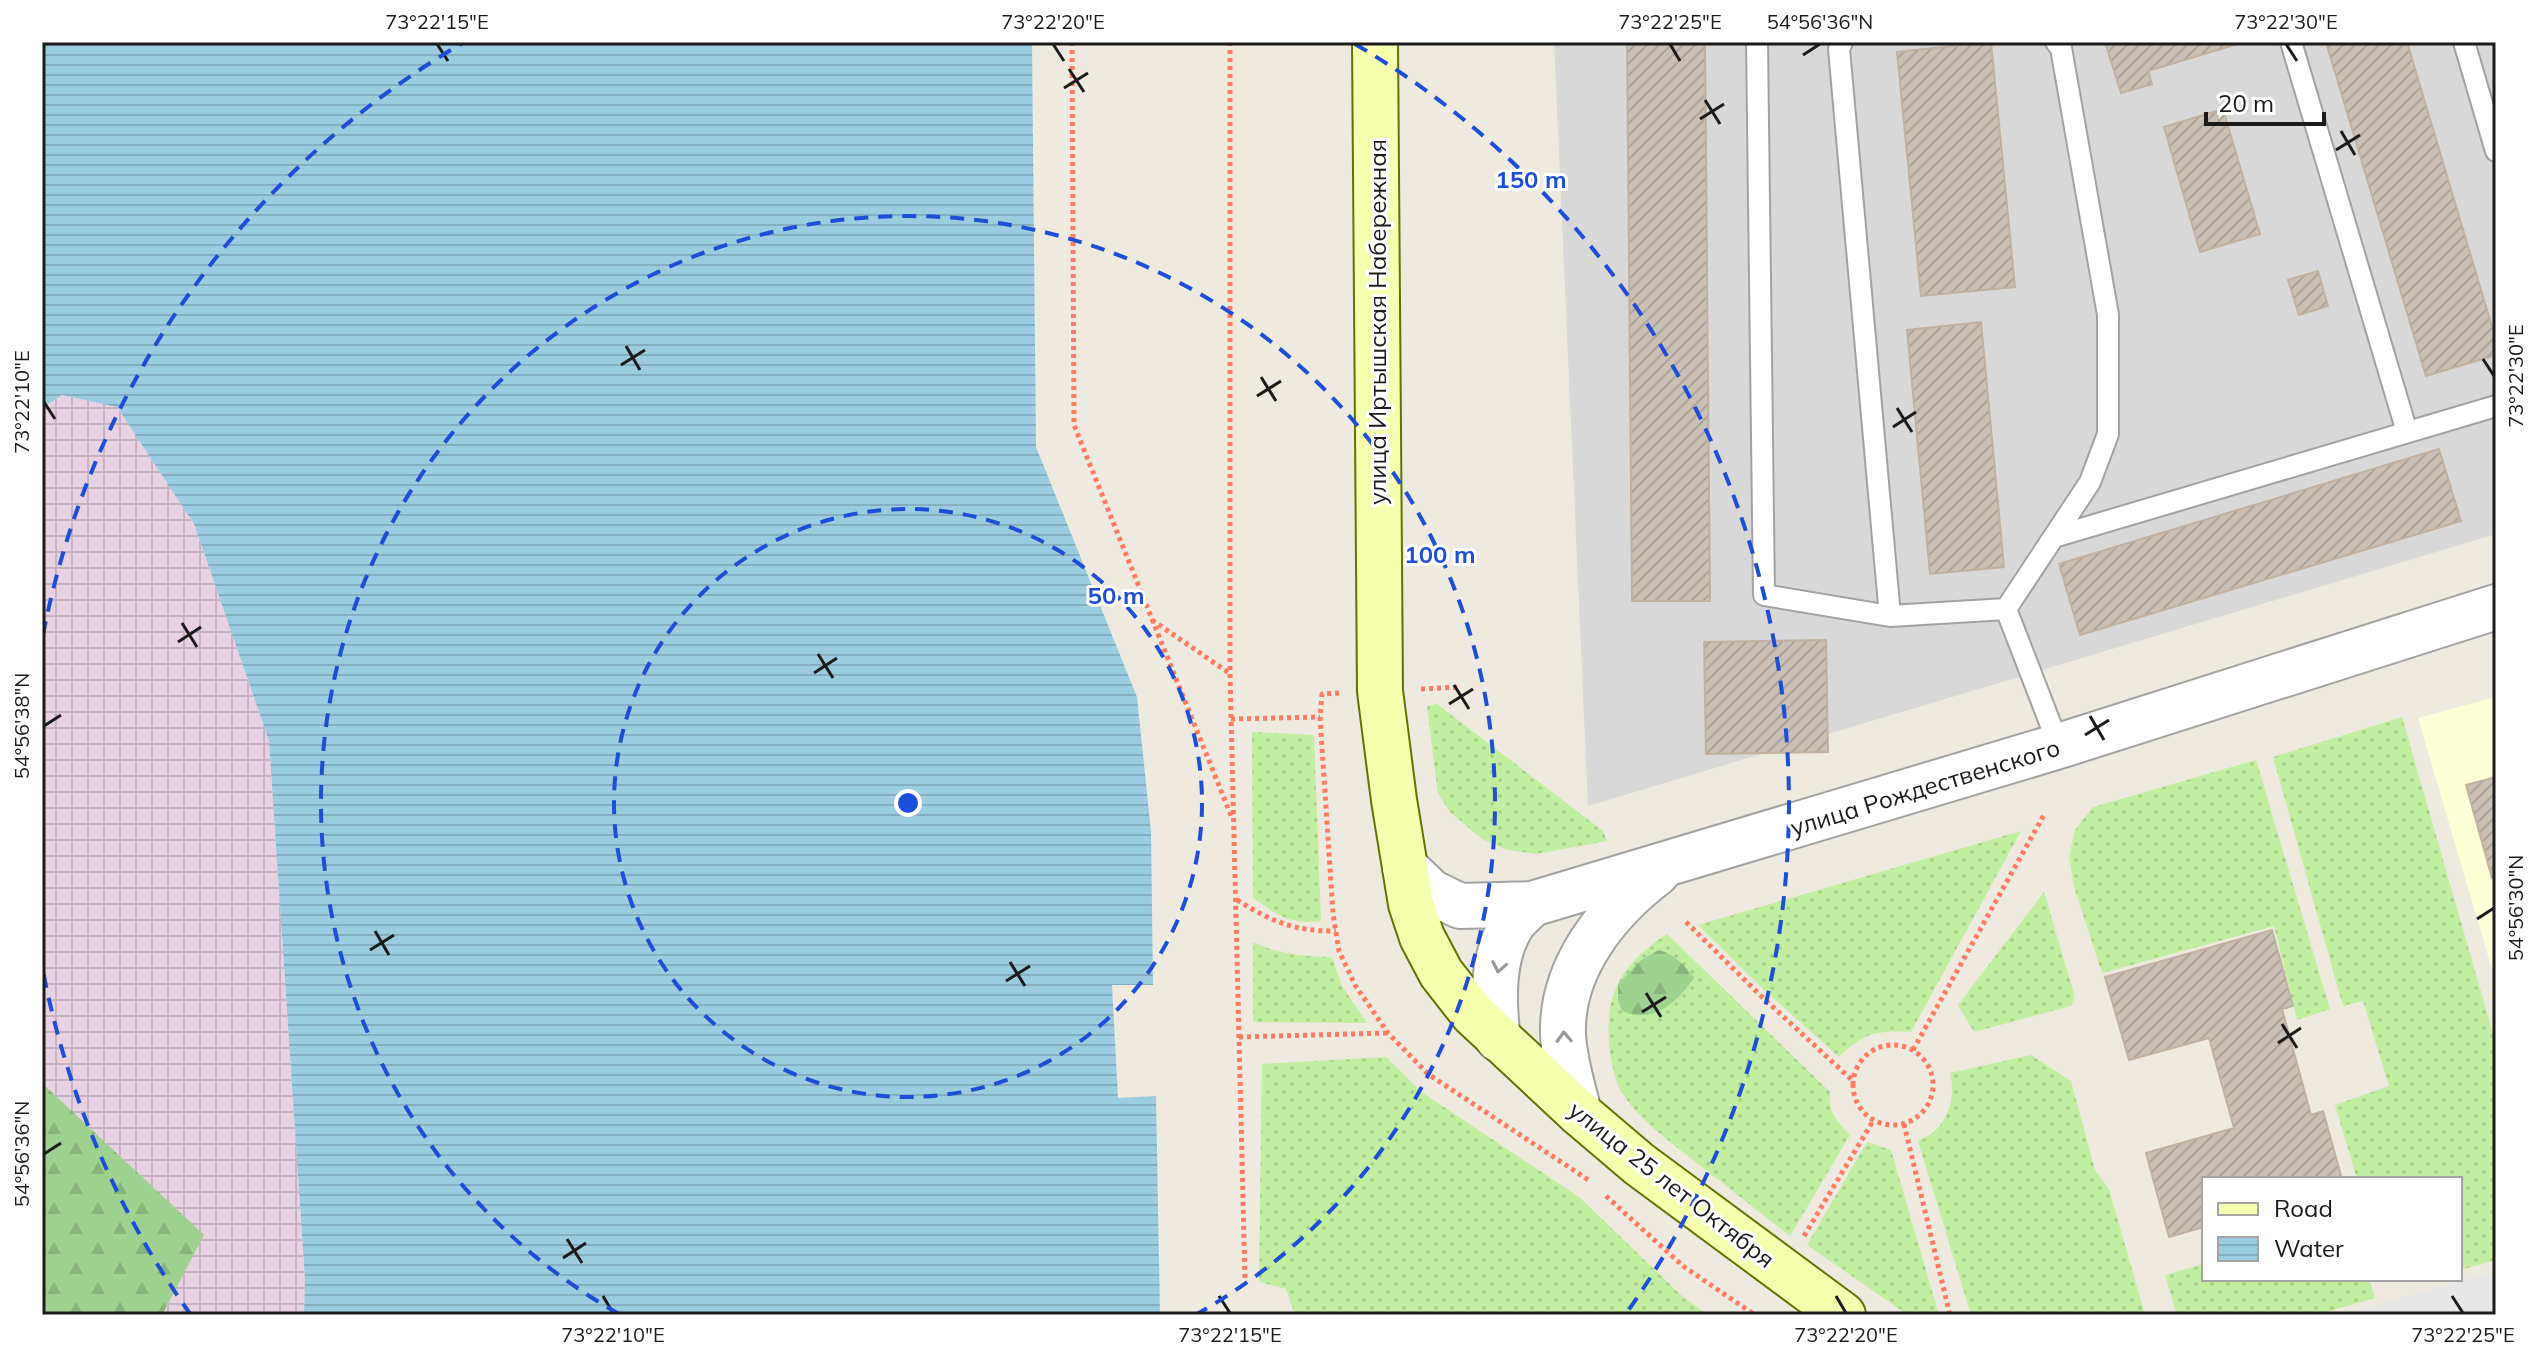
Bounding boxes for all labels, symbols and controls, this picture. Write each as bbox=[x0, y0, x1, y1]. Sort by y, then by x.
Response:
text: 73°22'15"E bbox=[385, 9, 489, 34]
text: 73°22'20"E bbox=[1001, 9, 1105, 34]
text: 73°22'25"E bbox=[1618, 9, 1722, 34]
text: 54°56'36"N bbox=[1767, 9, 1873, 34]
text: 73°22'30"E bbox=[2234, 9, 2338, 34]
scale bar bbox=[2206, 76, 2324, 126]
text: 20 m bbox=[2218, 88, 2274, 118]
street label: улица Иртышская Набережная bbox=[1362, 139, 1392, 505]
text: 150 m bbox=[1495, 164, 1567, 194]
text: 73°22'30"E bbox=[2503, 324, 2528, 428]
text: 73°22'10"E bbox=[9, 350, 34, 454]
text: 100 m bbox=[1404, 539, 1476, 569]
text: 50 m bbox=[1088, 580, 1144, 610]
text: 54°56'38"N bbox=[9, 673, 34, 779]
street label: улица Рождественского bbox=[1787, 732, 2063, 842]
centre of rings bbox=[894, 789, 922, 817]
text: 54°56'30"N bbox=[2503, 855, 2528, 961]
one-way arrow bbox=[1491, 960, 1508, 974]
one-way arrow bbox=[1556, 1030, 1573, 1043]
street label: улица 25 лет Октября bbox=[1563, 1094, 1781, 1274]
text: 54°56'36"N bbox=[9, 1101, 34, 1207]
legend bbox=[2202, 1177, 2462, 1281]
text: Road bbox=[2274, 1193, 2333, 1223]
text: Water bbox=[2274, 1233, 2344, 1263]
text: 73°22'10"E bbox=[561, 1322, 665, 1347]
text: 73°22'15"E bbox=[1178, 1322, 1282, 1347]
text: 73°22'20"E bbox=[1794, 1322, 1898, 1347]
text: 73°22'25"E bbox=[2411, 1322, 2515, 1347]

